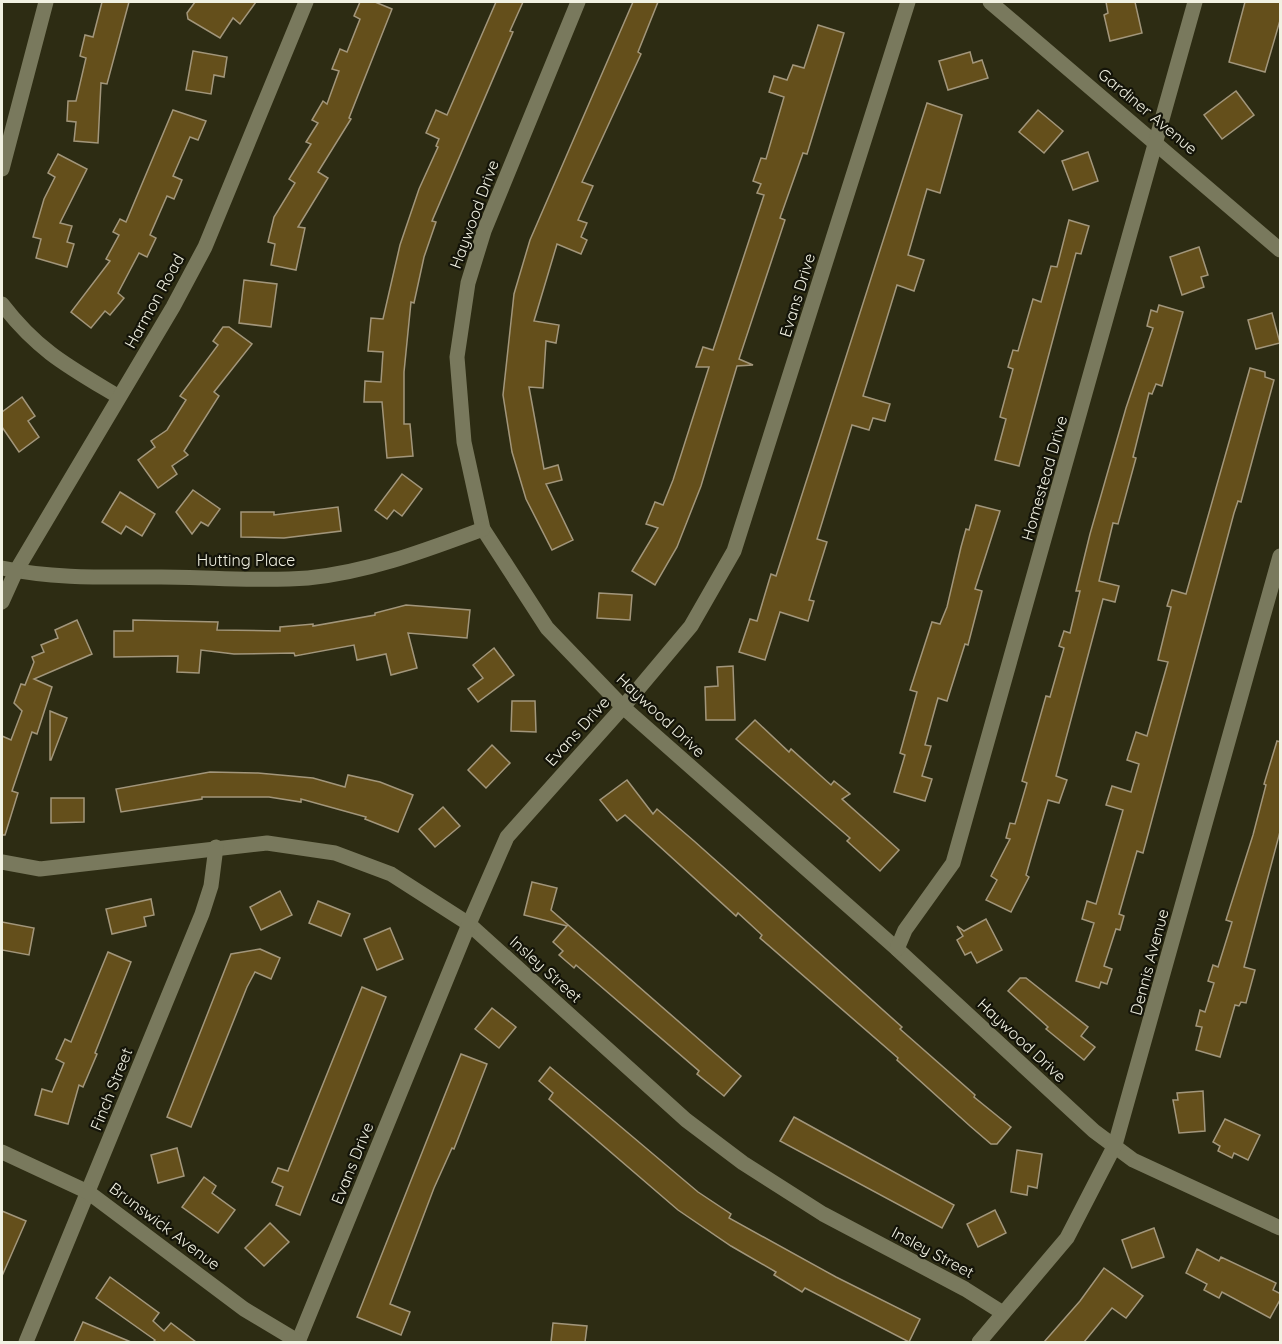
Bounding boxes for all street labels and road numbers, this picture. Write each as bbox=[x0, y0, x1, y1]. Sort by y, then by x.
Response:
street label: Gardiner Avenue bbox=[1094, 64, 1202, 158]
street label: Haywood Drive bbox=[445, 157, 503, 271]
street label: Harmon Road bbox=[120, 250, 188, 352]
street label: Evans Drive bbox=[775, 251, 819, 339]
street label: Homestead Drive bbox=[1017, 413, 1071, 543]
street label: Hutting Place bbox=[197, 550, 295, 570]
street label: Haywood Drive bbox=[612, 669, 710, 761]
street label: Evans Drive bbox=[541, 692, 613, 770]
street label: Dennis Avenue bbox=[1125, 907, 1173, 1017]
street label: Insley Street bbox=[506, 931, 586, 1007]
street label: Haywood Drive bbox=[973, 994, 1071, 1086]
street label: Finch Street bbox=[85, 1045, 137, 1133]
street label: Evans Drive bbox=[327, 1119, 377, 1207]
street label: Brunswick Avenue bbox=[106, 1178, 224, 1274]
street label: Insley Street bbox=[888, 1222, 978, 1282]

